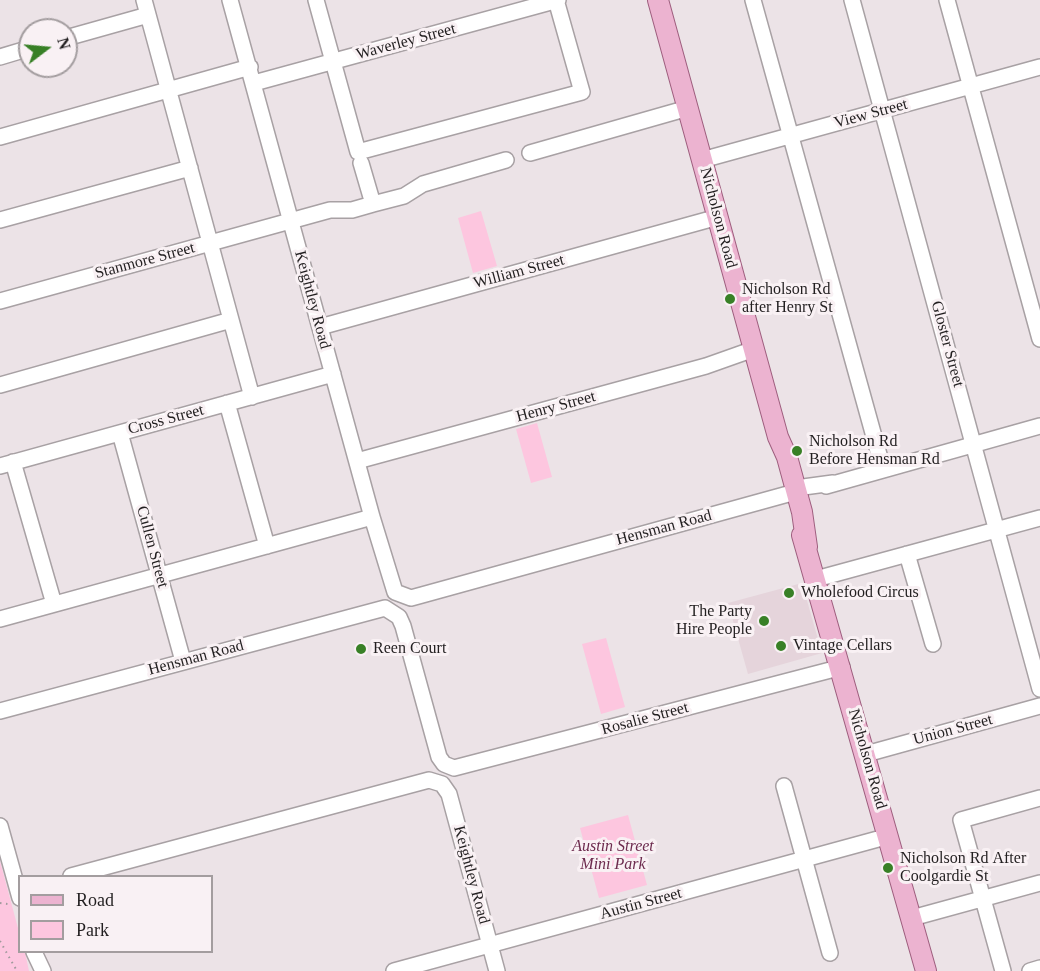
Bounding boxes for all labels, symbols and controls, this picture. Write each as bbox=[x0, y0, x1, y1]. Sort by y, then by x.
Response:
north arrow bbox=[18, 18, 78, 78]
street label: Waverley Street bbox=[354, 19, 458, 65]
text: N bbox=[54, 36, 74, 51]
street label: View Street bbox=[832, 95, 910, 133]
street label: Nicholson Road bbox=[695, 166, 741, 270]
street label: Stanmore Street bbox=[93, 238, 197, 284]
street label: Keightley Road bbox=[290, 249, 334, 351]
street label: William Street bbox=[472, 251, 566, 293]
place label: Nicholson Rd after Henry St bbox=[742, 280, 833, 318]
marker: Nicholson Rd after Henry St bbox=[723, 292, 737, 306]
street label: Gloster Street bbox=[926, 299, 968, 389]
street label: Henry Street bbox=[514, 387, 598, 427]
street label: Cross Street bbox=[126, 401, 206, 439]
place label: Nicholson Rd Before Hensman Rd bbox=[809, 432, 940, 470]
marker: Nicholson Rd Before Hensman Rd bbox=[790, 444, 804, 458]
street label: Cullen Street bbox=[132, 504, 172, 590]
street label: Hensman Road bbox=[614, 506, 714, 550]
place label: Wholefood Circus bbox=[801, 583, 919, 603]
marker: Wholefood Circus bbox=[782, 586, 796, 600]
place label: The Party Hire People bbox=[676, 602, 752, 640]
marker: The Party Hire People bbox=[757, 614, 771, 628]
street label: Hensman Road bbox=[146, 636, 246, 680]
place label: Vintage Cellars bbox=[793, 636, 892, 656]
place label: Reen Court bbox=[373, 639, 446, 659]
marker: Vintage Cellars bbox=[774, 639, 788, 653]
marker: Reen Court bbox=[354, 642, 368, 656]
street label: Rosalie Street bbox=[599, 698, 691, 740]
street label: Nicholson Road bbox=[844, 707, 890, 811]
street label: Union Street bbox=[911, 710, 995, 750]
street label: Keightley Road bbox=[449, 824, 493, 926]
park label: Austin Street Mini Park bbox=[572, 837, 654, 875]
place label: Nicholson Rd After Coolgardie St bbox=[900, 849, 1026, 887]
marker: Nicholson Rd After Coolgardie St bbox=[881, 861, 895, 875]
legend bbox=[18, 875, 213, 953]
street label: Austin Street bbox=[598, 884, 684, 924]
text: Road bbox=[76, 890, 114, 910]
text: Park bbox=[76, 920, 109, 940]

